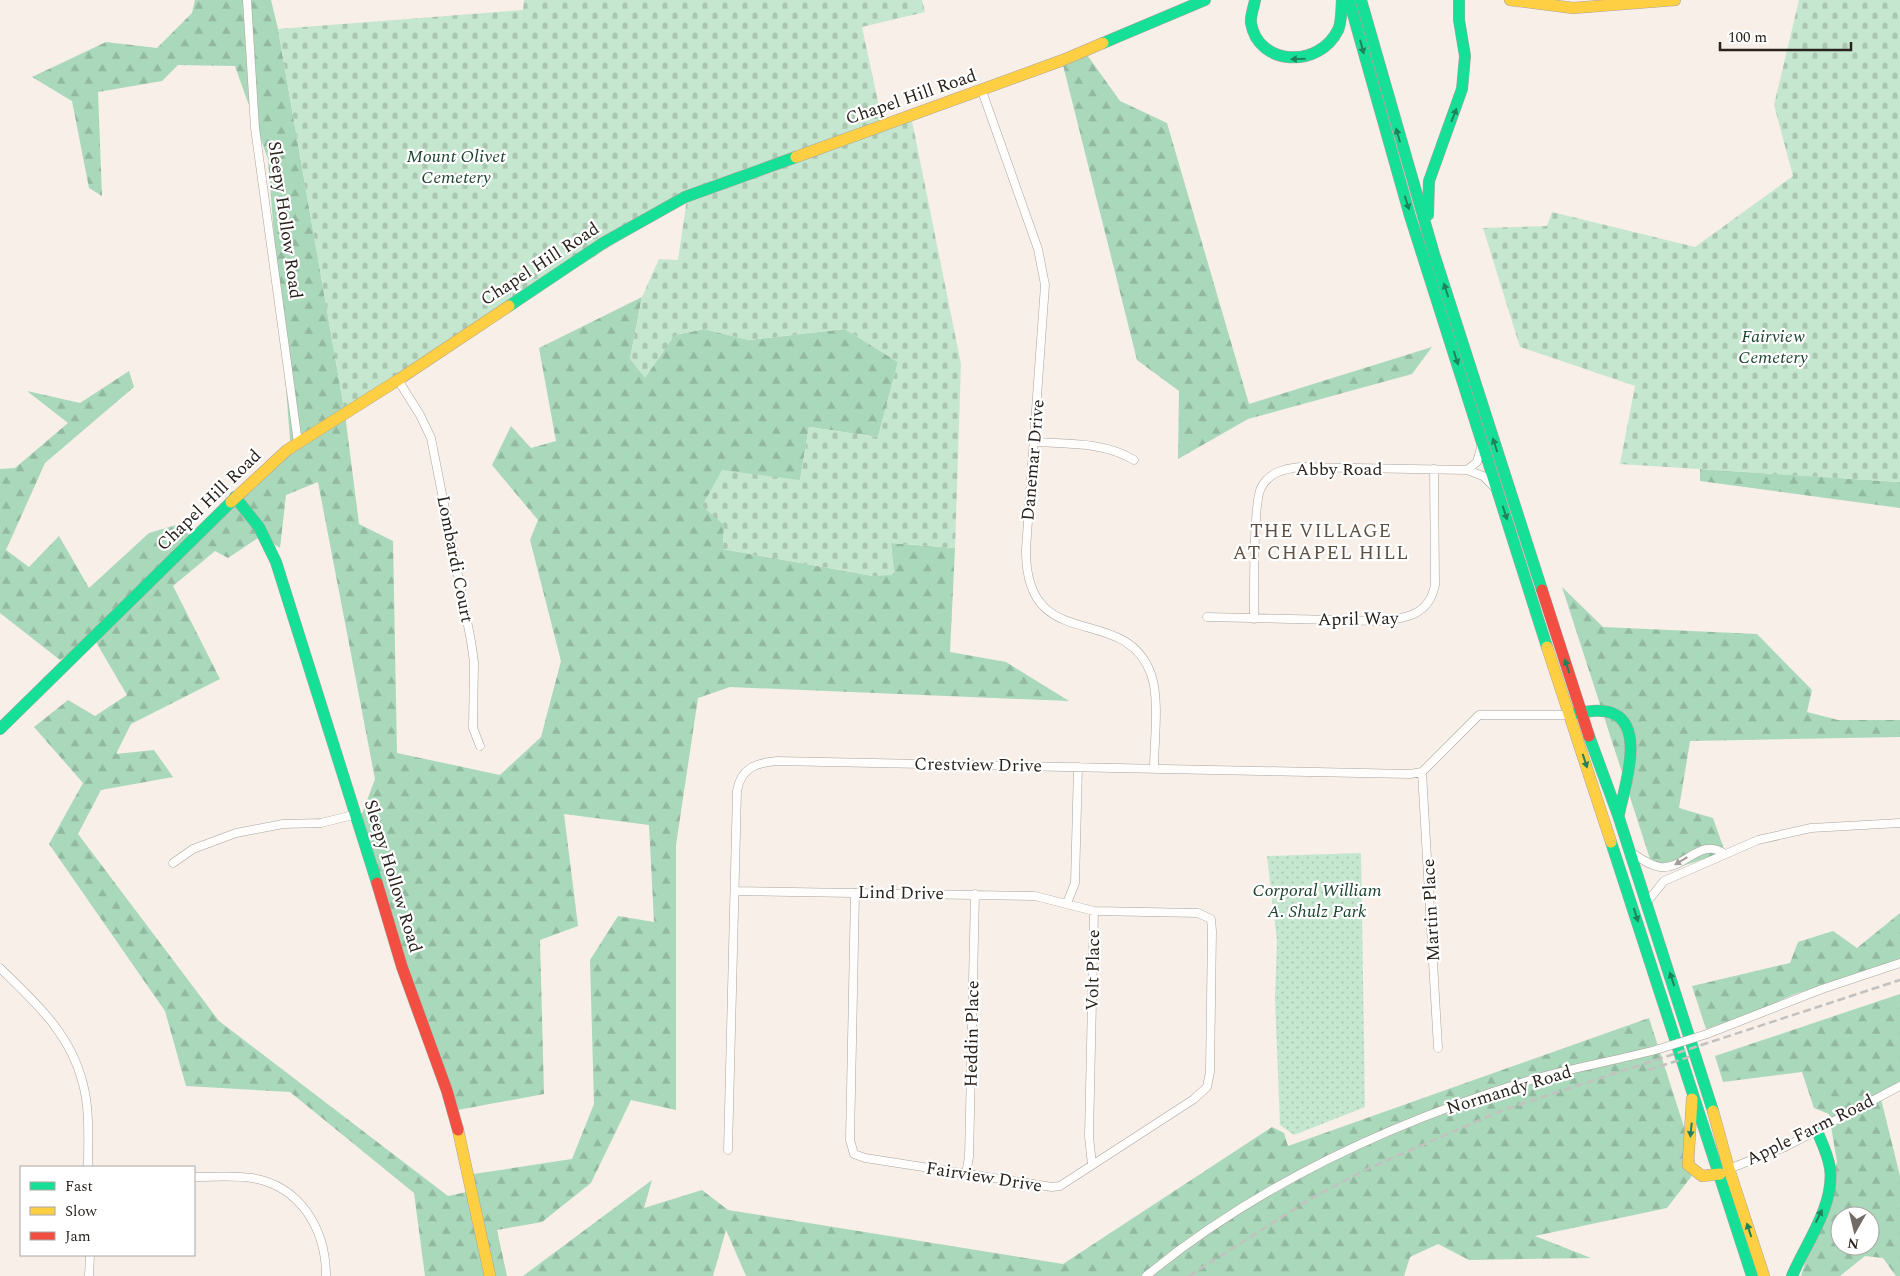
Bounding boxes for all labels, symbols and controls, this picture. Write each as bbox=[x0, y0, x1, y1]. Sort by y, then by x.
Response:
scale bar bbox=[1720, 20, 1851, 52]
text: 100 m bbox=[1728, 26, 1767, 49]
one-way arrow bbox=[1358, 40, 1366, 55]
one-way arrow bbox=[1290, 55, 1306, 63]
street label: Chapel Hill Road bbox=[842, 62, 980, 132]
one-way arrow bbox=[1451, 107, 1458, 122]
one-way arrow bbox=[1394, 127, 1402, 142]
street label: Sleepy Hollow Road bbox=[261, 139, 309, 301]
park label: Mount Olivet Cemetery bbox=[406, 143, 506, 191]
one-way arrow bbox=[1403, 196, 1411, 211]
street label: Chapel Hill Road bbox=[475, 215, 605, 313]
one-way arrow bbox=[1441, 282, 1449, 297]
park label: Fairview Cemetery bbox=[1738, 323, 1808, 371]
one-way arrow bbox=[1452, 351, 1460, 366]
street label: Danemar Drive bbox=[1014, 398, 1052, 522]
one-way arrow bbox=[1491, 437, 1499, 452]
street label: Chapel Hill Road bbox=[150, 443, 268, 557]
street label: Abby Road bbox=[1296, 456, 1382, 483]
street label: Lombardi Court bbox=[429, 493, 481, 625]
one-way arrow bbox=[1502, 506, 1510, 521]
district label: THE VILLAGE AT CHAPEL HILL bbox=[1233, 517, 1409, 568]
street label: April Way bbox=[1317, 605, 1400, 633]
one-way arrow bbox=[1563, 658, 1571, 673]
street label: Crestview Drive bbox=[914, 750, 1042, 780]
one-way arrow bbox=[1581, 754, 1589, 769]
street label: Sleepy Hollow Road bbox=[357, 796, 429, 956]
one-way arrow bbox=[1674, 856, 1687, 865]
street label: Martin Place bbox=[1415, 858, 1447, 962]
park label: Corporal William A. Shulz Park bbox=[1252, 877, 1382, 925]
street label: Lind Drive bbox=[858, 879, 944, 907]
one-way arrow bbox=[1632, 908, 1640, 923]
street label: Volt Place bbox=[1079, 929, 1107, 1011]
one-way arrow bbox=[1667, 971, 1675, 986]
street label: Heddin Place bbox=[958, 980, 986, 1088]
street label: Normandy Road bbox=[1443, 1058, 1575, 1122]
street label: Apple Farm Road bbox=[1741, 1087, 1879, 1173]
one-way arrow bbox=[1687, 1122, 1695, 1138]
street label: Fairview Drive bbox=[924, 1154, 1044, 1200]
legend bbox=[20, 1166, 195, 1256]
text: Fast bbox=[65, 1175, 93, 1198]
text: Slow bbox=[65, 1200, 97, 1223]
north arrow bbox=[1830, 1206, 1880, 1256]
one-way arrow bbox=[1815, 1208, 1823, 1223]
one-way arrow bbox=[1745, 1222, 1752, 1237]
text: Jam bbox=[65, 1225, 91, 1248]
text: N bbox=[1846, 1232, 1860, 1255]

